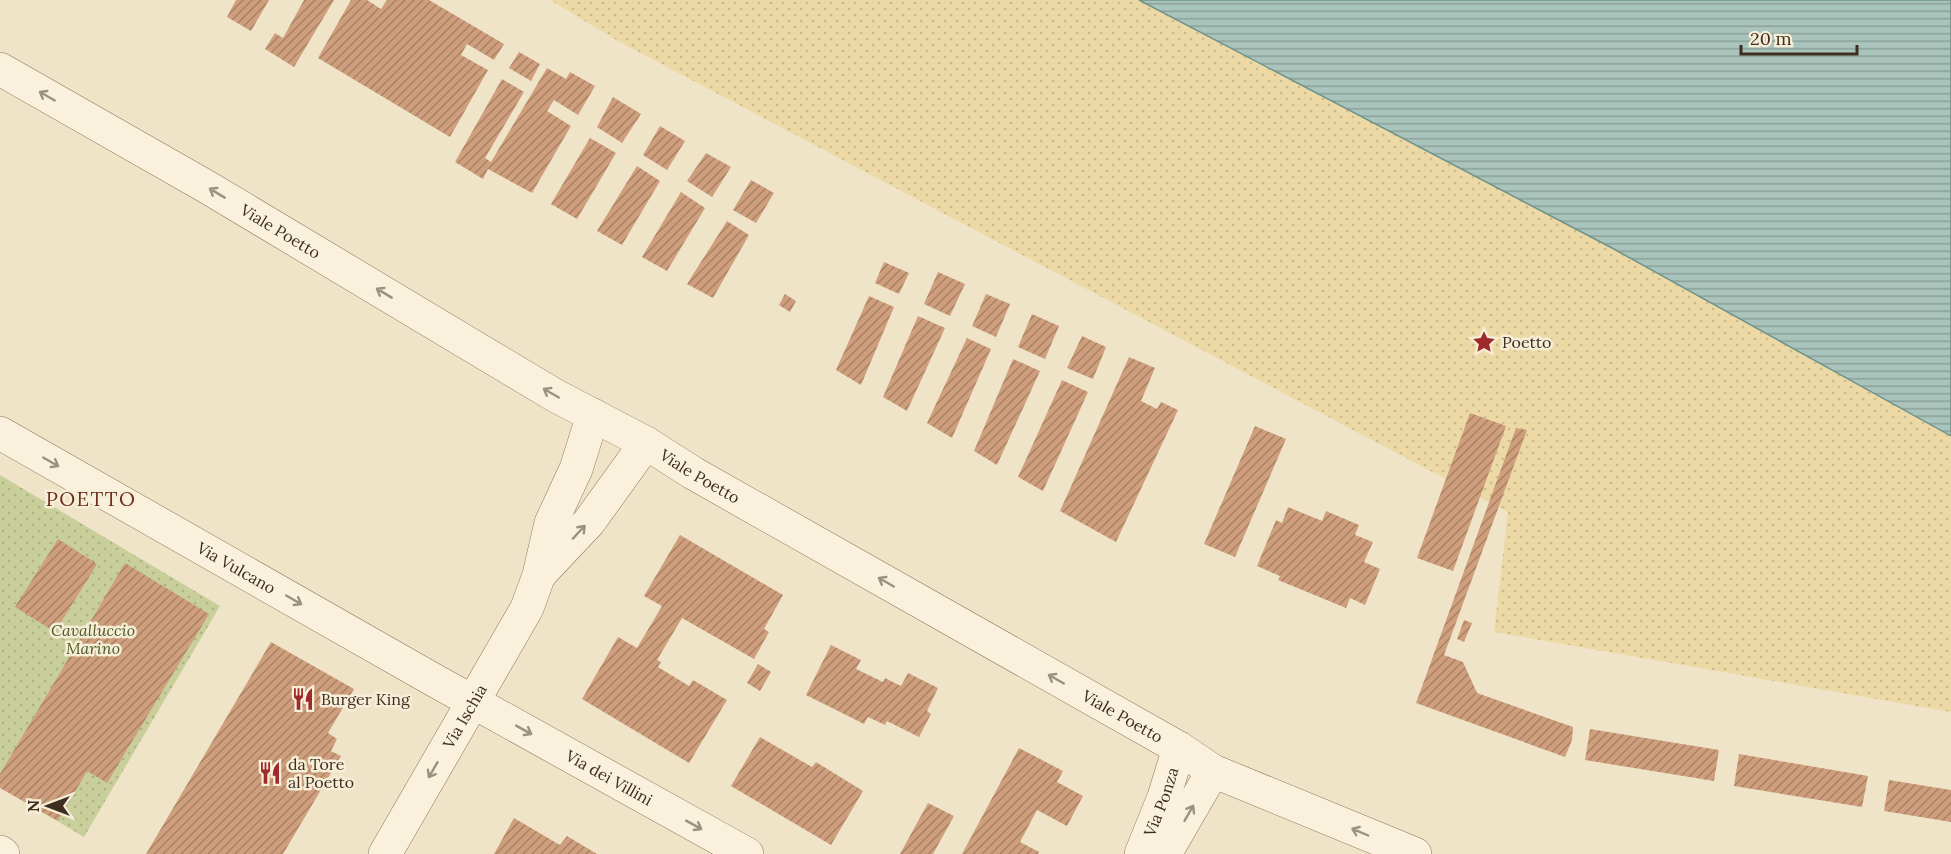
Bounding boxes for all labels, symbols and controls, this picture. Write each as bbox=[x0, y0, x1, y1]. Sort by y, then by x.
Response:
scale bar bbox=[1741, 18, 1856, 56]
text: 20 m bbox=[1750, 27, 1792, 50]
one-way arrow bbox=[39, 90, 57, 101]
one-way arrow bbox=[209, 186, 226, 198]
street label: Viale Poetto bbox=[236, 199, 324, 263]
one-way arrow bbox=[376, 287, 393, 299]
place icon: Poetto bbox=[1471, 329, 1497, 355]
place label: Poetto bbox=[1502, 332, 1551, 352]
one-way arrow bbox=[543, 387, 561, 398]
street label: Viale Poetto bbox=[655, 444, 744, 508]
one-way arrow bbox=[42, 456, 59, 468]
district label: POETTO bbox=[46, 486, 136, 511]
one-way arrow bbox=[572, 525, 586, 540]
street label: Via Vulcano bbox=[193, 537, 279, 598]
one-way arrow bbox=[878, 576, 895, 588]
one-way arrow bbox=[285, 594, 302, 606]
park label: Cavalluccio Marino bbox=[51, 620, 135, 658]
one-way arrow bbox=[1048, 672, 1065, 684]
street label: Via Ischia bbox=[438, 681, 491, 753]
street label: Viale Poetto bbox=[1078, 685, 1167, 747]
restaurant icon: Burger King bbox=[290, 686, 316, 712]
place label: Burger King bbox=[321, 689, 411, 709]
one-way arrow bbox=[515, 724, 532, 736]
street label: Via dei Villini bbox=[561, 745, 656, 810]
place label: da Tore al Poetto bbox=[288, 754, 354, 792]
restaurant icon: da Tore al Poetto bbox=[257, 760, 283, 786]
one-way arrow bbox=[427, 761, 439, 778]
street label: Via Ponza bbox=[1139, 765, 1183, 840]
north arrow bbox=[18, 776, 78, 836]
text: N bbox=[23, 800, 43, 812]
one-way arrow bbox=[1184, 804, 1195, 822]
one-way arrow bbox=[685, 819, 702, 831]
one-way arrow bbox=[1352, 826, 1370, 837]

